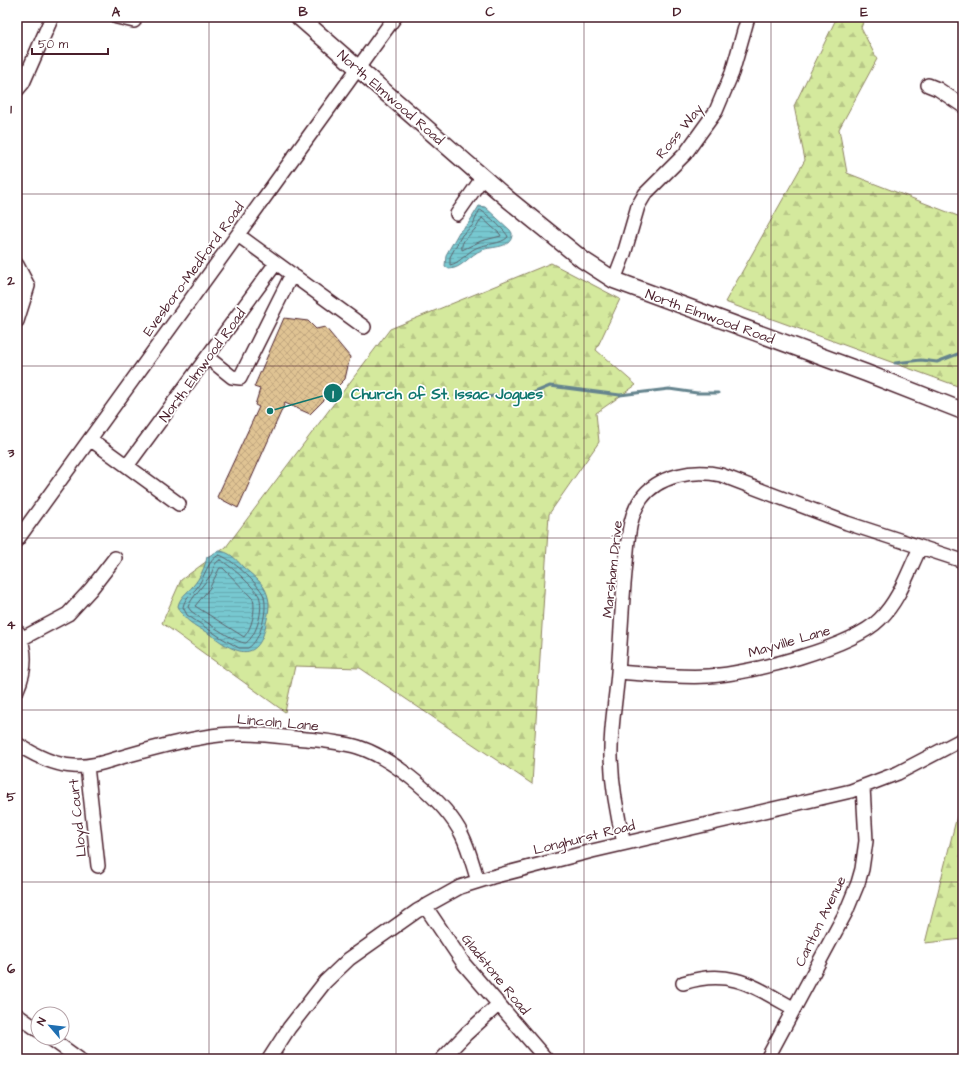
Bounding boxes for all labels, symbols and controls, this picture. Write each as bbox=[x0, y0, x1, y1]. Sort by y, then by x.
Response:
text: A bbox=[112, 3, 121, 21]
text: B bbox=[298, 3, 308, 21]
text: C bbox=[485, 3, 495, 21]
text: D bbox=[673, 3, 682, 21]
text: E bbox=[860, 3, 868, 21]
scale bar bbox=[32, 30, 108, 56]
text: 50 m bbox=[38, 36, 69, 53]
street label: North Elmwood Road bbox=[332, 46, 448, 150]
text: 1 bbox=[10, 100, 12, 118]
street label: Ross Way bbox=[651, 100, 708, 163]
street label: Evesboro-Medford Road bbox=[138, 199, 249, 341]
text: 2 bbox=[6, 272, 15, 290]
street label: North Elmwood Road bbox=[642, 284, 777, 350]
street label: North Elmwood Road bbox=[155, 305, 251, 426]
callout: Church of St. Issac Jogues bbox=[323, 380, 551, 407]
text: Church of St. Issac Jogues bbox=[351, 384, 543, 407]
text: 1 bbox=[332, 386, 334, 403]
text: 3 bbox=[7, 444, 15, 462]
street label: Marsham Drive bbox=[598, 519, 628, 619]
text: 4 bbox=[7, 616, 16, 634]
street label: Mayville Lane bbox=[746, 621, 833, 663]
street label: Lincoln Lane bbox=[236, 709, 320, 737]
street label: Lloyd Court bbox=[64, 777, 92, 858]
text: 5 bbox=[6, 788, 16, 806]
street label: Longhurst Road bbox=[531, 816, 637, 860]
street label: Carlton Avenue bbox=[790, 872, 852, 970]
street label: Gladstone Road bbox=[456, 930, 534, 1019]
text: 6 bbox=[7, 960, 16, 978]
north arrow bbox=[30, 1006, 70, 1046]
text: N bbox=[33, 1015, 50, 1028]

